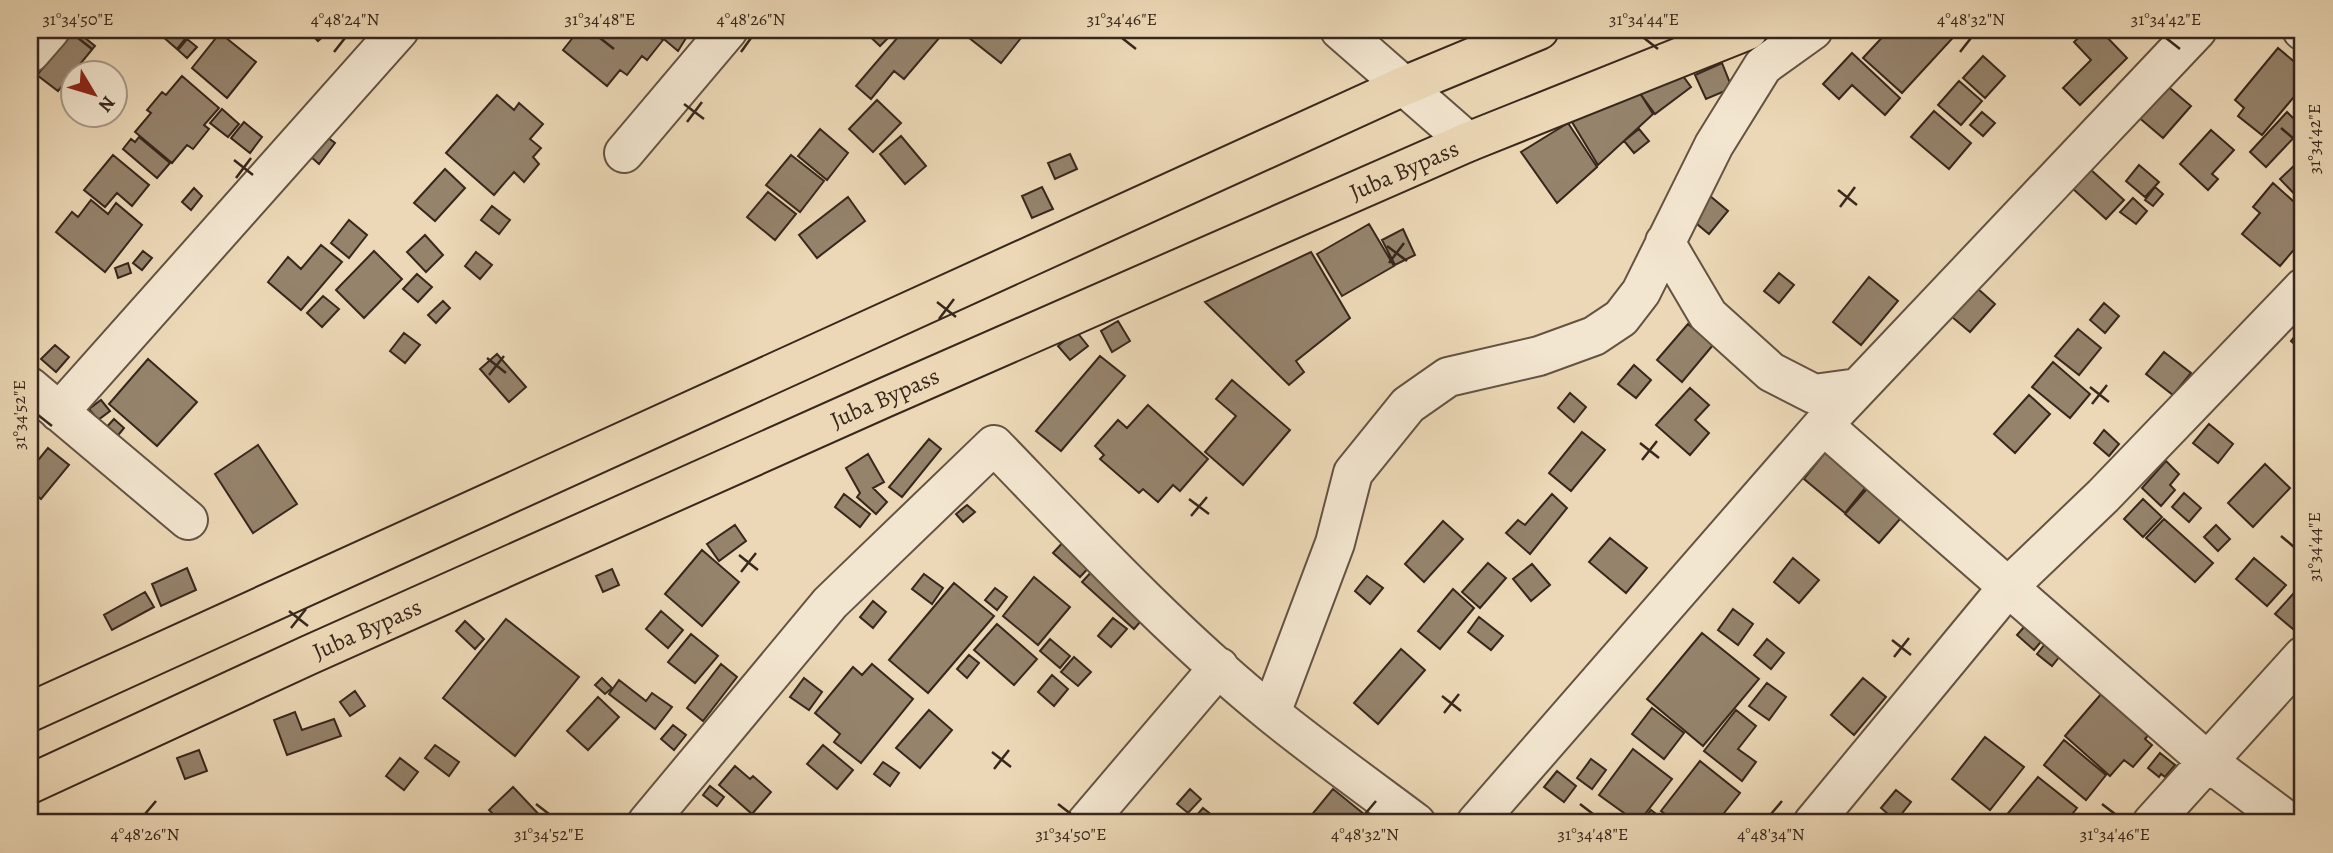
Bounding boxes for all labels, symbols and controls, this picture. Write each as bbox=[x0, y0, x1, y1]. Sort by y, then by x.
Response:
text: 31°34'50"E bbox=[42, 7, 114, 31]
text: 4°48'24"N bbox=[311, 7, 379, 31]
text: 31°34'48"E bbox=[565, 7, 635, 31]
text: 4°48'26"N bbox=[717, 7, 785, 31]
text: 31°34'46"E bbox=[1087, 7, 1157, 31]
text: 31°34'44"E bbox=[1609, 7, 1679, 31]
text: 4°48'32"N bbox=[1937, 7, 2005, 31]
text: 31°34'42"E bbox=[2131, 7, 2201, 31]
north arrow bbox=[60, 60, 130, 130]
text: N bbox=[92, 90, 121, 117]
text: 31°34'42"E bbox=[2302, 104, 2326, 174]
street label: Juba Bypass bbox=[1344, 132, 1464, 208]
street label: Juba Bypass bbox=[825, 360, 944, 436]
text: 31°34'52"E bbox=[7, 380, 31, 450]
text: 31°34'44"E bbox=[2302, 512, 2326, 582]
street label: Juba Bypass bbox=[307, 591, 427, 667]
text: 4°48'26"N bbox=[111, 822, 179, 846]
text: 31°34'52"E bbox=[514, 822, 584, 846]
text: 31°34'50"E bbox=[1035, 822, 1107, 846]
text: 4°48'32"N bbox=[1331, 822, 1399, 846]
text: 31°34'48"E bbox=[1558, 822, 1628, 846]
text: 4°48'34"N bbox=[1737, 822, 1805, 846]
text: 31°34'46"E bbox=[2080, 822, 2150, 846]

